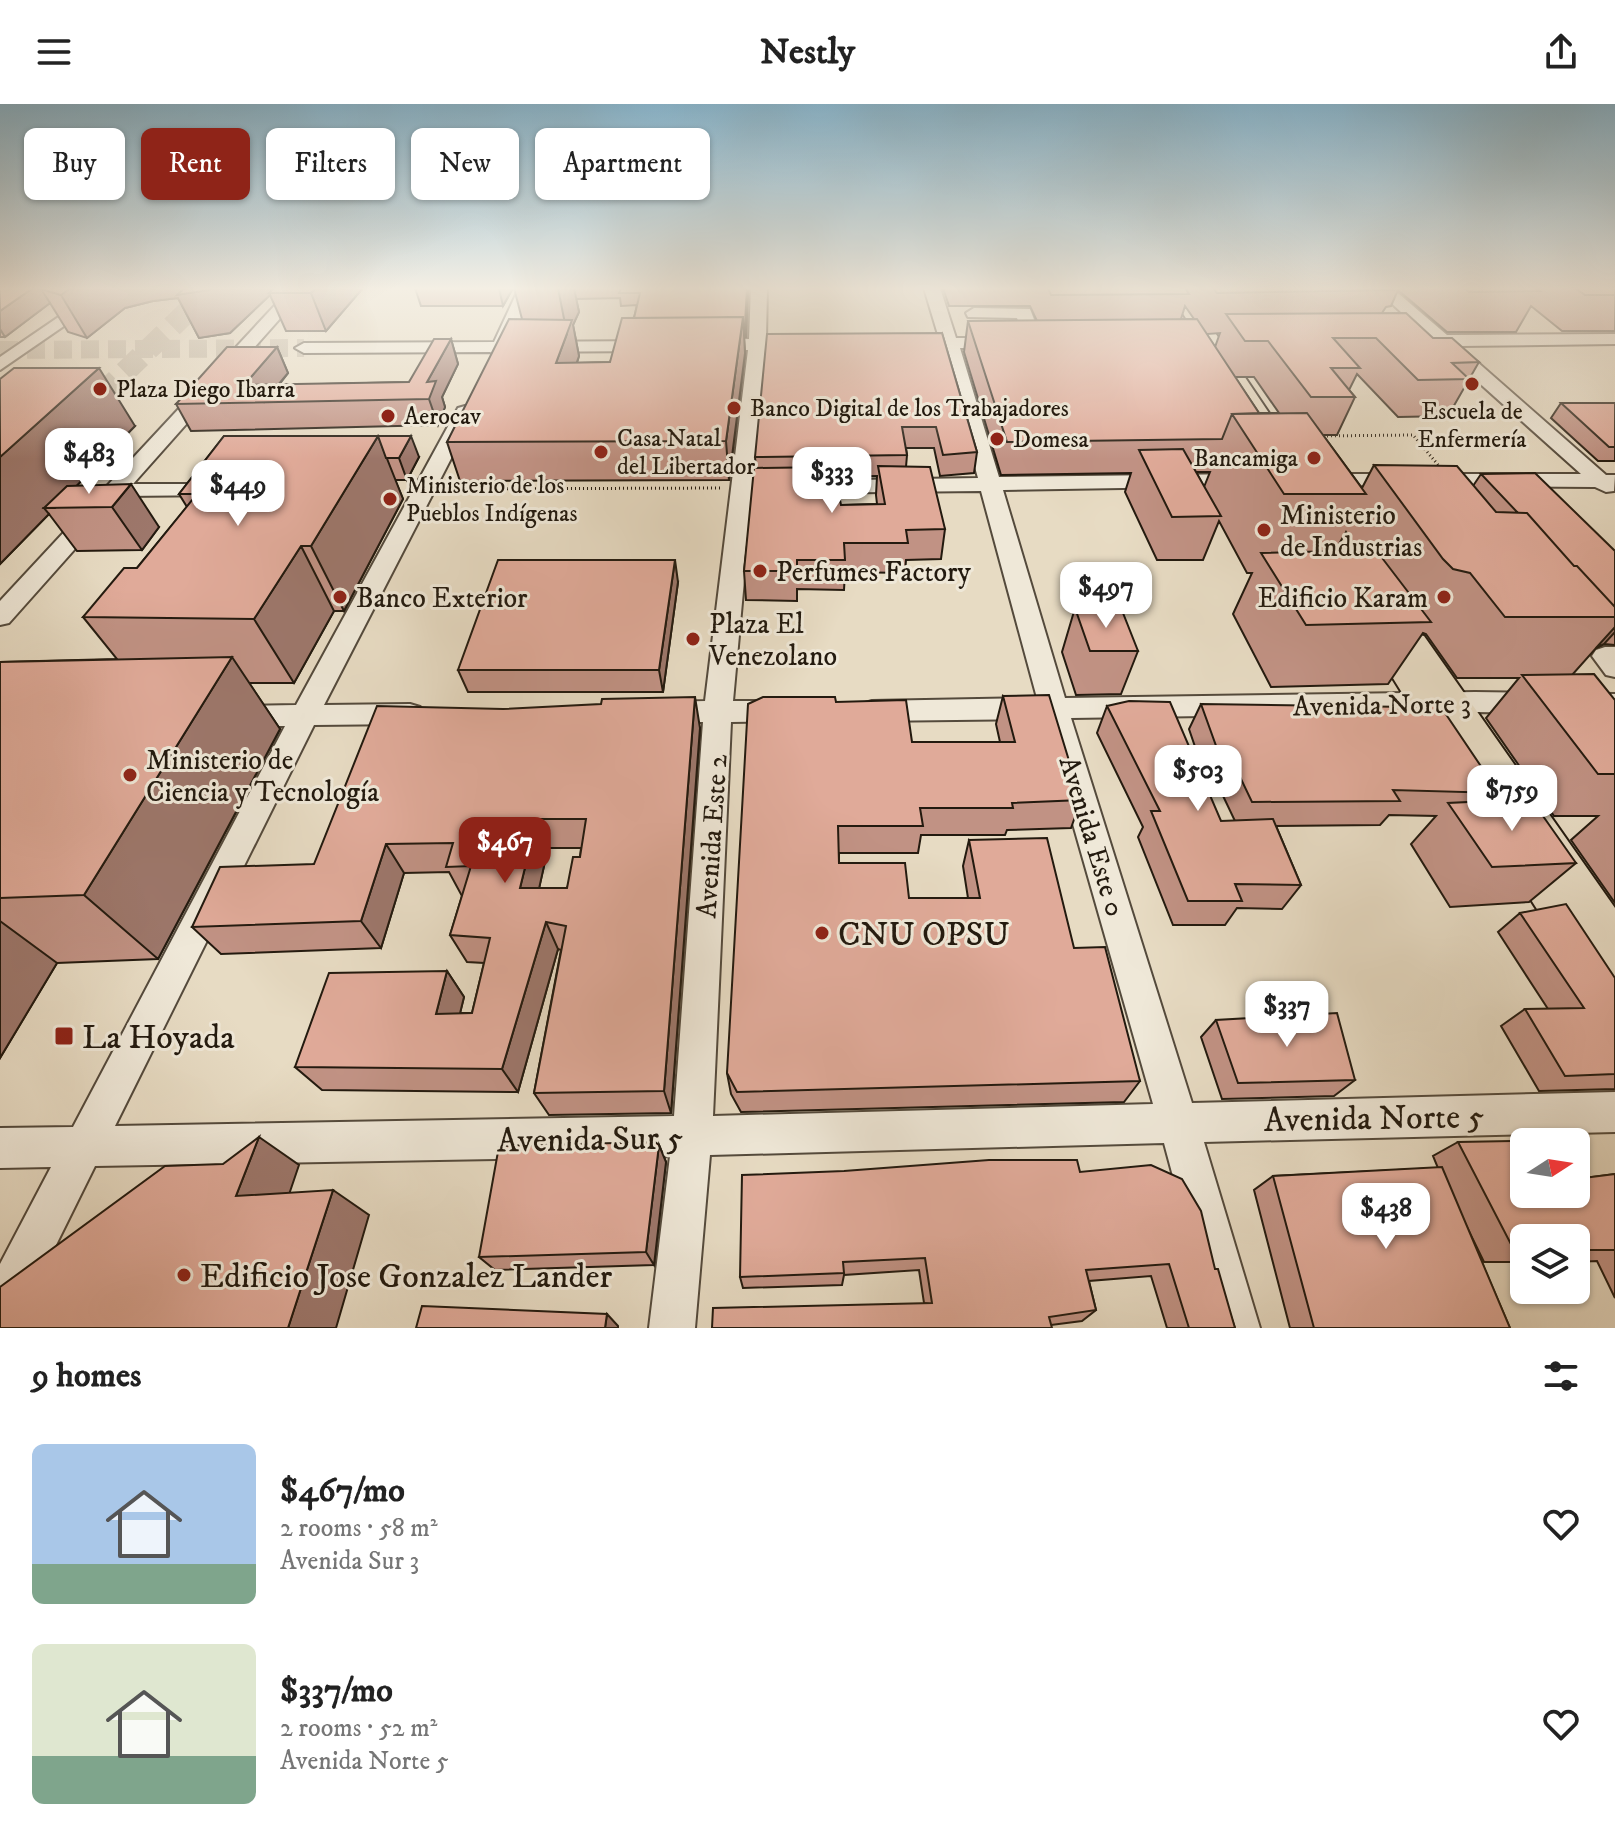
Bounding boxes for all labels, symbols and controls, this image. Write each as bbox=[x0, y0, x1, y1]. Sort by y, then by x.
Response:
icon: menu bbox=[32, 30, 76, 74]
text: Nestly bbox=[760, 30, 855, 75]
icon: share bbox=[1539, 30, 1583, 74]
chip: Buy bbox=[24, 128, 125, 200]
chip: Rent bbox=[141, 128, 250, 200]
chip: Filters bbox=[266, 128, 395, 200]
chip: New bbox=[411, 128, 519, 200]
chip: Apartment bbox=[535, 128, 710, 200]
place label: Plaza Diego Ibarra bbox=[116, 375, 296, 405]
marker: Escuela de Enfermería bbox=[1463, 375, 1481, 393]
marker: Plaza Diego Ibarra bbox=[91, 380, 109, 398]
place label: Banco Digital de los Trabajadores bbox=[750, 394, 1069, 424]
place label: Escuela de Enfermería bbox=[1417, 397, 1527, 455]
marker: Banco Digital de los Trabajadores bbox=[725, 399, 743, 417]
place label: Aerocav bbox=[404, 402, 481, 432]
marker: Aerocav bbox=[379, 407, 397, 425]
place label: Casa Natal del Libertador bbox=[617, 424, 755, 482]
place label: Domesa bbox=[1013, 425, 1089, 455]
pin: $483 bbox=[42, 428, 136, 496]
marker: Domesa bbox=[988, 430, 1006, 448]
text: $483 bbox=[63, 437, 115, 470]
marker: Casa Natal del Libertador bbox=[592, 443, 610, 461]
place label: Bancamiga bbox=[1194, 444, 1299, 474]
pin: $333 bbox=[785, 447, 879, 515]
marker: Bancamiga bbox=[1305, 449, 1323, 467]
text: $333 bbox=[810, 456, 854, 489]
pin: $449 bbox=[191, 460, 285, 528]
text: $449 bbox=[209, 469, 267, 502]
place label: Ministerio de los Pueblos Indígenas bbox=[406, 471, 577, 529]
marker: Ministerio de los Pueblos Indígenas bbox=[381, 490, 399, 508]
place label: Ministerio de Industrias bbox=[1280, 498, 1422, 565]
marker: Ministerio de Industrias bbox=[1255, 521, 1273, 539]
place label: Perfumes Factory bbox=[776, 555, 971, 590]
marker: Perfumes Factory bbox=[751, 562, 769, 580]
pin: $497 bbox=[1059, 562, 1153, 630]
text: $497 bbox=[1078, 571, 1134, 604]
place label: Banco Exterior bbox=[356, 581, 528, 616]
place label: Edificio Karam bbox=[1257, 581, 1428, 616]
marker: Banco Exterior bbox=[331, 588, 349, 606]
marker: Edificio Karam bbox=[1435, 588, 1453, 606]
place label: Plaza El Venezolano bbox=[708, 607, 837, 674]
marker: Plaza El Venezolano bbox=[684, 630, 702, 648]
street label: Avenida Norte 3 bbox=[1293, 686, 1471, 725]
place label: Ministerio de Ciencia y Tecnología bbox=[146, 743, 379, 810]
pin: $503 bbox=[1151, 745, 1245, 813]
street label: Avenida Este 0 bbox=[1051, 752, 1133, 921]
street label: Avenida Este 2 bbox=[689, 753, 736, 919]
text: $503 bbox=[1173, 754, 1223, 787]
pin: $759 bbox=[1465, 765, 1559, 833]
marker: Ministerio de Ciencia y Tecnología bbox=[121, 766, 139, 784]
text: $759 bbox=[1485, 774, 1539, 807]
pin: $467 bbox=[458, 817, 552, 885]
text: $467 bbox=[477, 826, 533, 859]
place label: CNU OPSU bbox=[838, 914, 1010, 956]
marker: CNU OPSU bbox=[813, 924, 831, 942]
pin: $337 bbox=[1240, 981, 1334, 1049]
text: $337 bbox=[1263, 990, 1311, 1023]
place label: La Hoyada bbox=[82, 1017, 235, 1059]
marker: La Hoyada bbox=[53, 1025, 75, 1047]
street label: Avenida Norte 5 bbox=[1263, 1096, 1485, 1142]
street label: Avenida Sur 5 bbox=[497, 1117, 684, 1163]
north arrow bbox=[1510, 1128, 1590, 1208]
map controls bbox=[1510, 1128, 1590, 1304]
pin: $438 bbox=[1339, 1183, 1433, 1251]
text: $438 bbox=[1360, 1192, 1412, 1225]
button: layers bbox=[1510, 1224, 1590, 1304]
place label: Edificio Jose Gonzalez Lander bbox=[200, 1256, 612, 1298]
marker: Edificio Jose Gonzalez Lander bbox=[175, 1266, 193, 1284]
icon: filters bbox=[1539, 1354, 1583, 1398]
text: 9 homes bbox=[32, 1355, 141, 1397]
text: $467/mo bbox=[280, 1470, 405, 1512]
icon: home bbox=[96, 1476, 192, 1572]
icon: heart bbox=[1539, 1502, 1583, 1546]
text: 2 rooms · 58 m² bbox=[280, 1512, 438, 1545]
text: Avenida Sur 3 bbox=[280, 1545, 419, 1578]
text: $337/mo bbox=[280, 1670, 393, 1712]
icon: home bbox=[96, 1676, 192, 1772]
icon: heart bbox=[1539, 1702, 1583, 1746]
text: 2 rooms · 52 m² bbox=[280, 1712, 437, 1745]
text: Avenida Norte 5 bbox=[280, 1745, 449, 1778]

